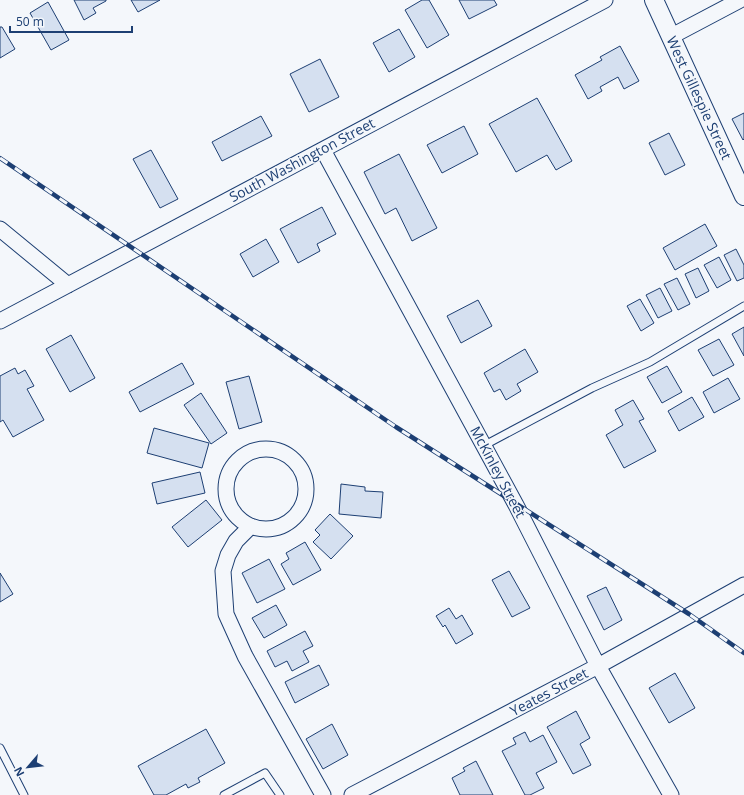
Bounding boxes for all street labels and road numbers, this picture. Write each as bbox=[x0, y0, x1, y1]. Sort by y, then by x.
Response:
street label: West Gillespie Street bbox=[663, 33, 736, 163]
street label: South Washington Street bbox=[226, 113, 378, 206]
street label: McKinley Street bbox=[466, 423, 531, 521]
street label: Yeates Street bbox=[506, 663, 591, 720]

